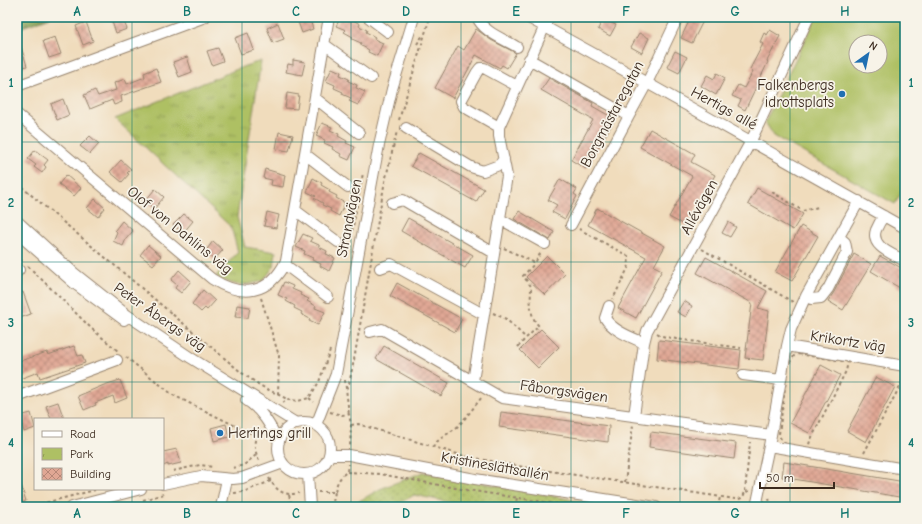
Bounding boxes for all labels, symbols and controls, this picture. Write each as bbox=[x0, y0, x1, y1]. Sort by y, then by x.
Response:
text: A bbox=[73, 4, 81, 19]
text: B bbox=[183, 4, 191, 19]
text: C bbox=[292, 4, 300, 19]
text: D bbox=[402, 4, 410, 19]
text: E bbox=[512, 4, 520, 19]
text: F bbox=[622, 4, 630, 19]
text: G bbox=[730, 4, 740, 19]
text: H bbox=[840, 4, 850, 19]
north arrow bbox=[848, 34, 888, 74]
text: N bbox=[867, 39, 880, 53]
street label: Borgmästaregatan bbox=[576, 58, 648, 170]
text: 1 bbox=[8, 75, 14, 90]
text: 1 bbox=[908, 75, 914, 90]
place label: Falkenbergs idrottsplats bbox=[757, 76, 834, 111]
street label: Hertigs allé bbox=[688, 82, 761, 134]
marker: Falkenbergs idrottsplats bbox=[837, 89, 847, 99]
street label: Allévägen bbox=[677, 176, 721, 238]
street label: Strandvägen bbox=[333, 177, 365, 259]
street label: Olof von Dahlins väg bbox=[124, 182, 236, 278]
text: 2 bbox=[8, 195, 14, 210]
text: 2 bbox=[908, 195, 914, 210]
street label: Peter Åbergs väg bbox=[111, 278, 210, 355]
text: 3 bbox=[8, 315, 14, 330]
text: 3 bbox=[908, 315, 914, 330]
street label: Krikortz väg bbox=[809, 326, 887, 356]
street label: Fåborgsvägen bbox=[519, 376, 609, 406]
legend bbox=[34, 418, 164, 490]
place label: Hertings grill bbox=[228, 424, 311, 442]
text: Road bbox=[70, 427, 96, 441]
marker: Hertings grill bbox=[215, 428, 225, 438]
text: 4 bbox=[8, 435, 14, 450]
text: 4 bbox=[908, 435, 914, 450]
text: Park bbox=[70, 447, 93, 461]
street label: Kristineslättsallén bbox=[439, 448, 551, 484]
scale bar bbox=[760, 464, 834, 490]
text: Building bbox=[70, 467, 111, 481]
text: 50 m bbox=[766, 471, 794, 485]
text: A bbox=[73, 506, 81, 521]
text: B bbox=[183, 506, 191, 521]
text: C bbox=[292, 506, 300, 521]
text: D bbox=[402, 506, 410, 521]
text: E bbox=[512, 506, 520, 521]
text: F bbox=[622, 506, 630, 521]
text: G bbox=[730, 506, 740, 521]
text: H bbox=[840, 506, 850, 521]

